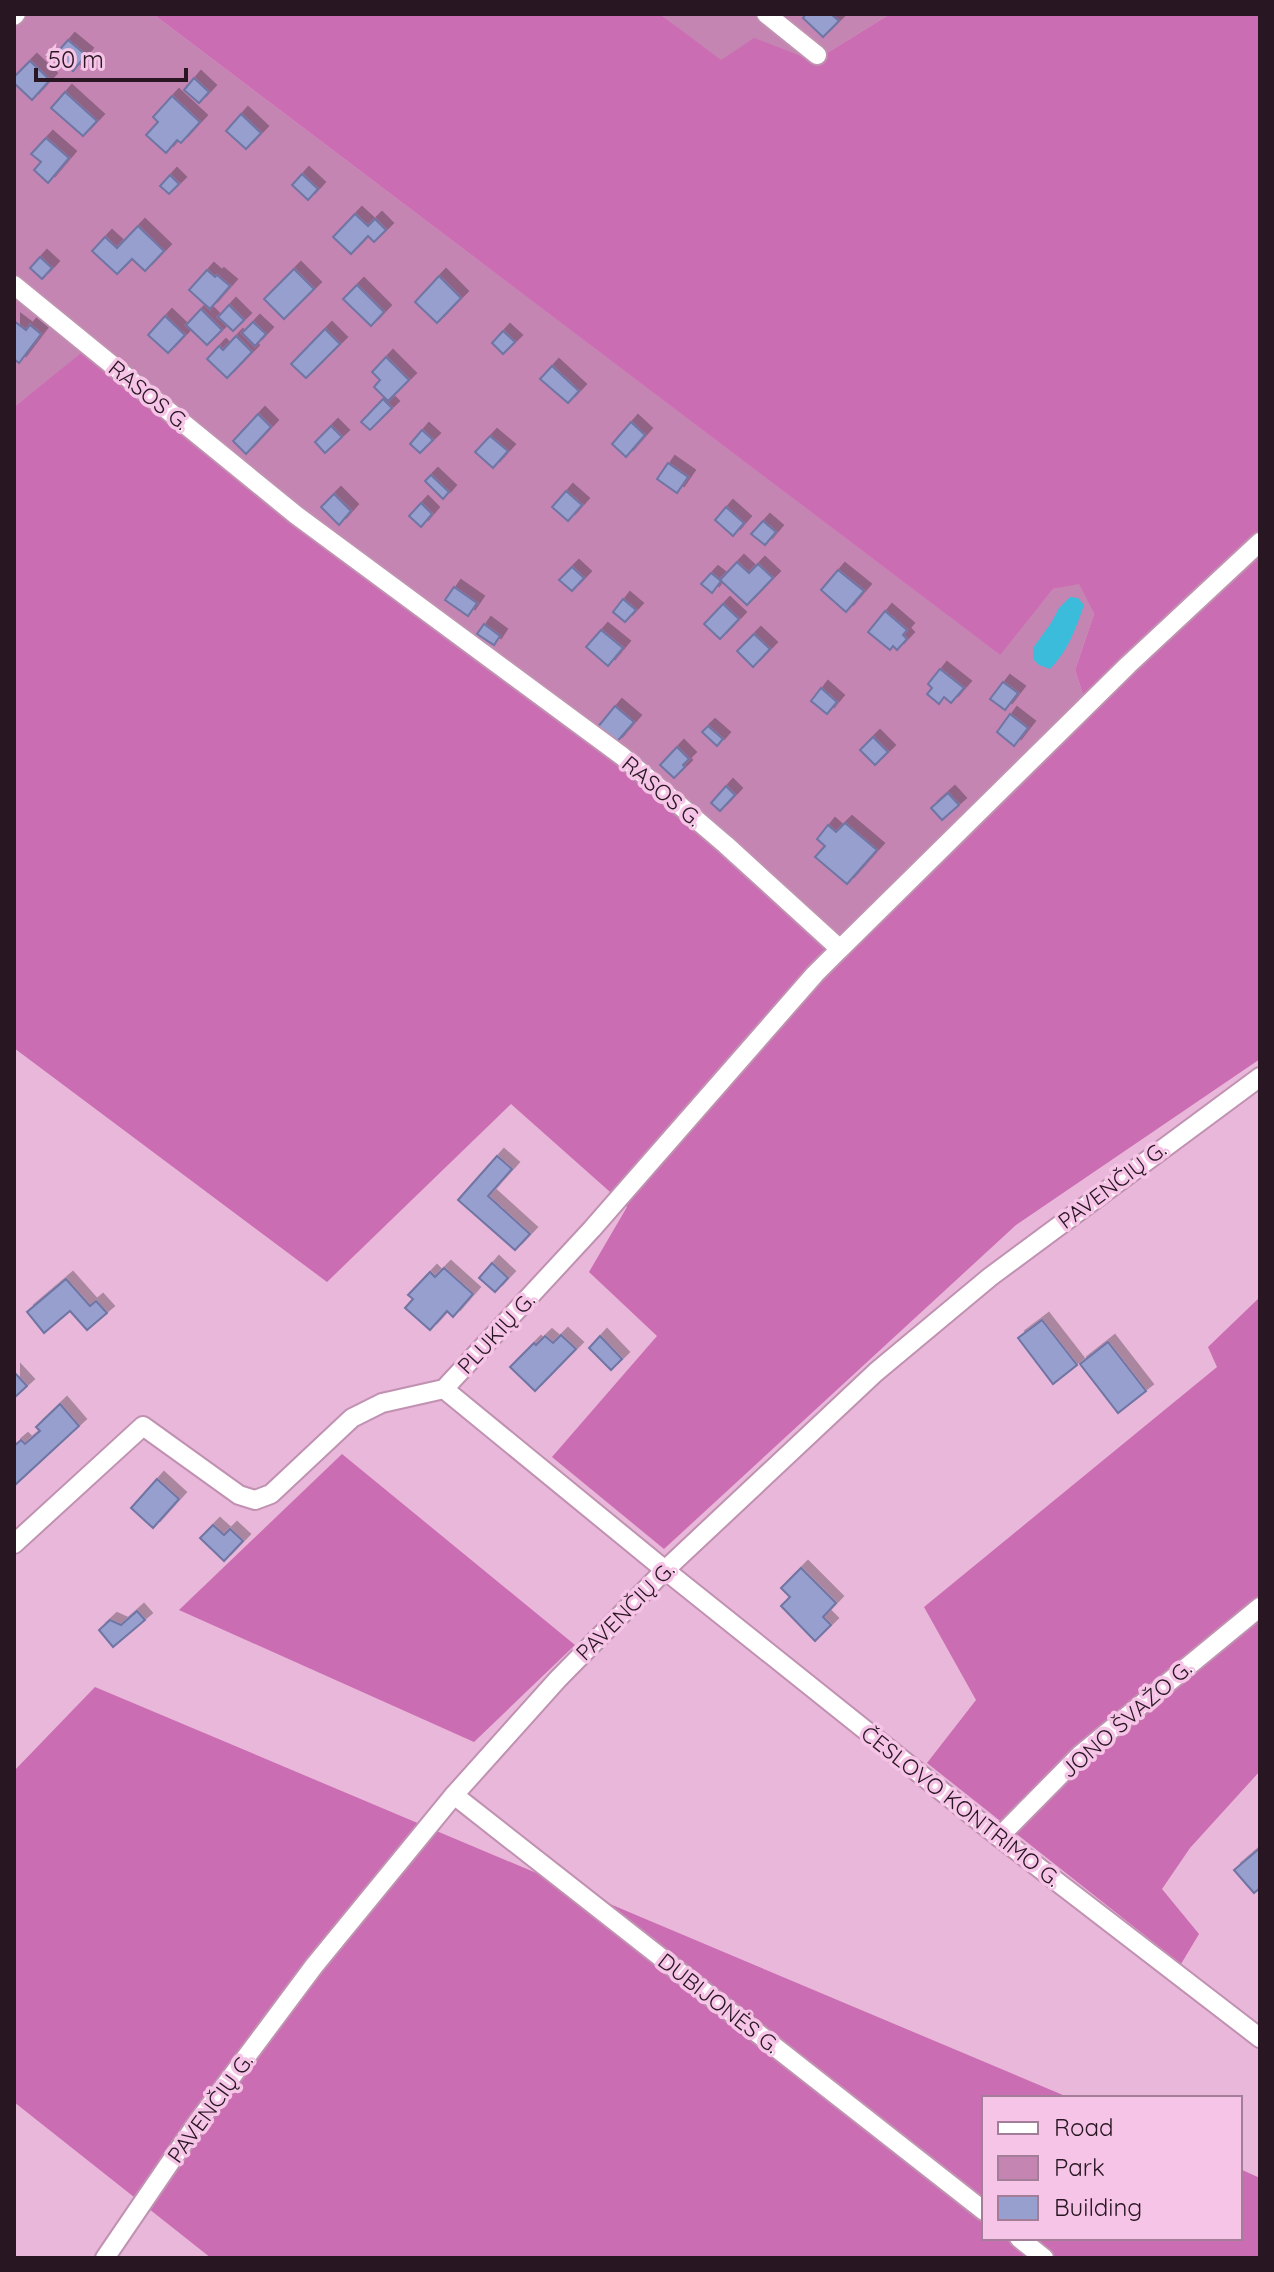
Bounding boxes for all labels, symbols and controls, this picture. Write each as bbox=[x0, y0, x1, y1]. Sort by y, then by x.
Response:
scale bar bbox=[36, 32, 186, 82]
text: 50 m bbox=[48, 44, 104, 74]
street label: RASOS G. bbox=[103, 354, 195, 436]
street label: RASOS G. bbox=[616, 749, 708, 833]
street label: PAVENČIŲ G. bbox=[1052, 1135, 1172, 1235]
street label: PLUKIŲ G. bbox=[451, 1286, 541, 1380]
street label: PAVENČIŲ G. bbox=[570, 1556, 680, 1666]
street label: JONO ŠVAŽO G. bbox=[1055, 1654, 1197, 1784]
street label: ČESLOVO KONTRIMO G. bbox=[856, 1719, 1066, 1893]
street label: DUBIJONĖS G. bbox=[652, 1947, 786, 2059]
street label: PAVENČIŲ G. bbox=[161, 2048, 259, 2168]
legend bbox=[982, 2096, 1242, 2240]
text: Road bbox=[1054, 2112, 1114, 2142]
text: Park bbox=[1054, 2152, 1105, 2182]
text: Building bbox=[1054, 2192, 1142, 2222]

